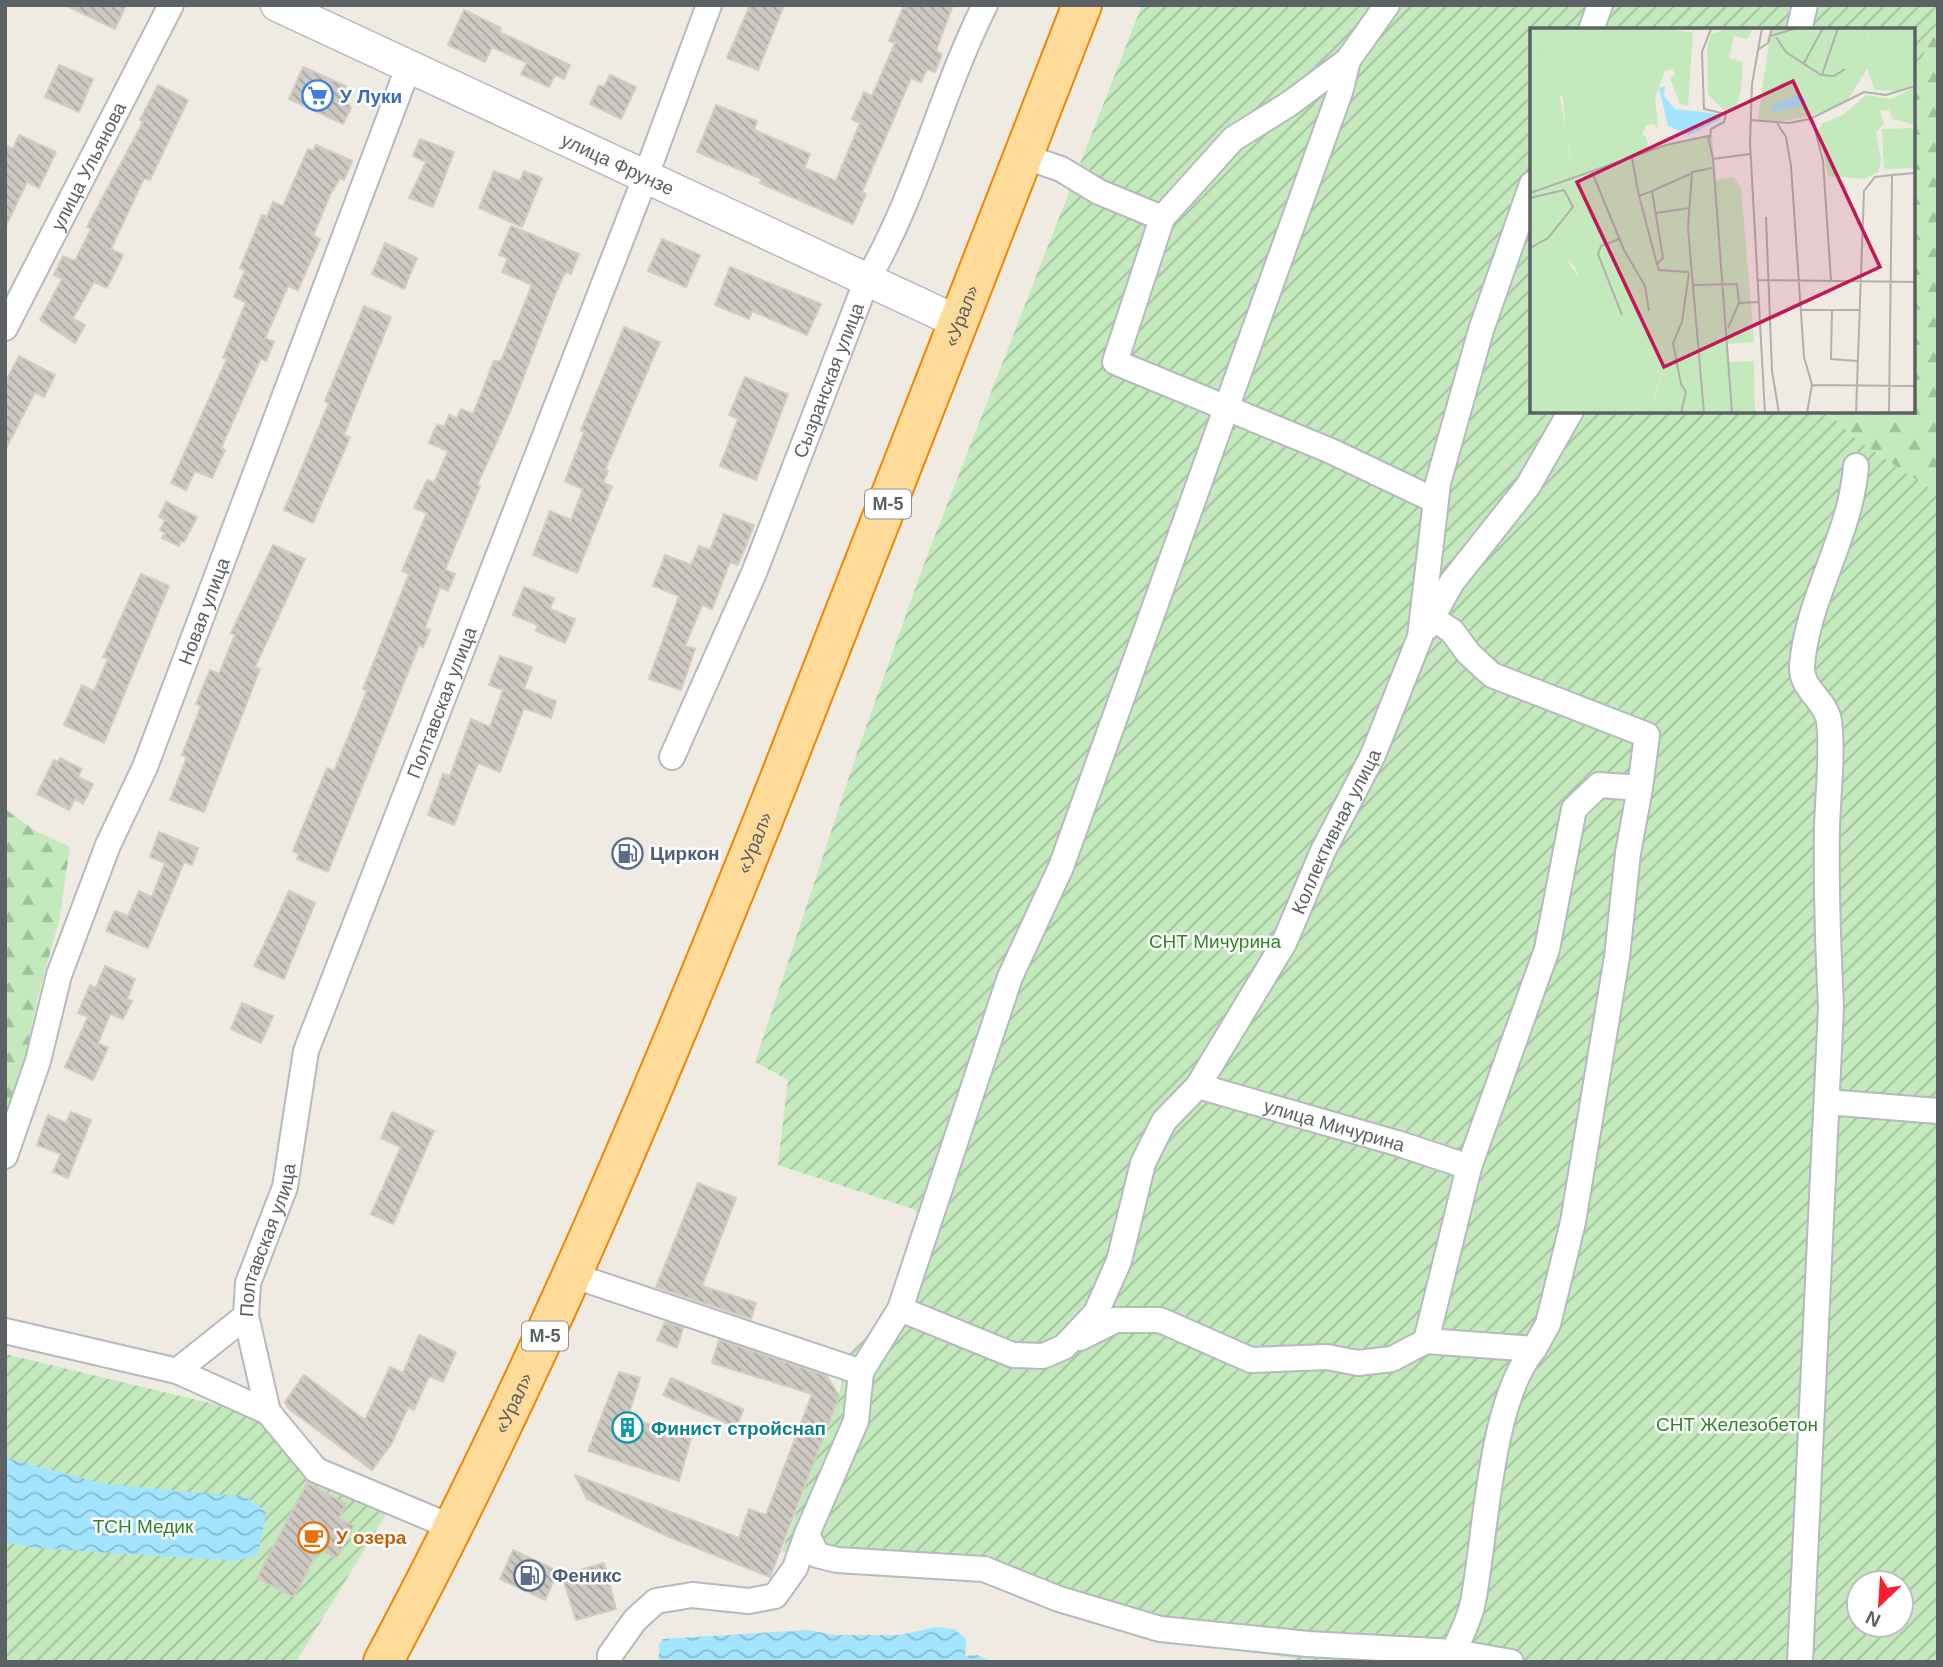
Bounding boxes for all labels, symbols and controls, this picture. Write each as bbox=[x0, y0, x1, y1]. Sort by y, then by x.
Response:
inset map bbox=[1530, 28, 1915, 413]
supermarket icon: У Луки bbox=[300, 79, 334, 113]
place label: У Луки bbox=[340, 86, 402, 107]
street label: улица Ульянова bbox=[47, 98, 130, 234]
street label: улица Фрунзе bbox=[558, 129, 677, 199]
street label: «Урал» bbox=[939, 282, 982, 350]
street label: Сызранская улица bbox=[789, 299, 868, 461]
road number: М-5 bbox=[865, 490, 911, 518]
street label: Новая улица bbox=[174, 554, 233, 667]
street label: Полтавская улица bbox=[403, 623, 480, 781]
street label: Коллективная улица bbox=[1287, 746, 1385, 917]
street label: «Урал» bbox=[732, 809, 776, 876]
fuel station icon: Циркон bbox=[610, 836, 644, 870]
place label: Циркон bbox=[650, 843, 720, 864]
park label: СНТ Мичурина bbox=[1149, 931, 1282, 952]
street label: улица Мичурина bbox=[1262, 1095, 1408, 1155]
street label: Полтавская улица bbox=[235, 1161, 299, 1317]
road number: М-5 bbox=[522, 1322, 568, 1350]
street label: «Урал» bbox=[490, 1369, 536, 1437]
building icon: Финист стройснап bbox=[611, 1411, 645, 1445]
park label: СНТ Железобетон bbox=[1656, 1414, 1818, 1435]
place label: Финист стройснап bbox=[651, 1418, 826, 1439]
park label: ТСН Медик bbox=[93, 1516, 194, 1537]
cafe icon: У озера bbox=[296, 1520, 330, 1554]
place label: У озера bbox=[336, 1527, 407, 1548]
fuel station icon: Феникс bbox=[512, 1558, 546, 1592]
place label: Феникс bbox=[552, 1565, 622, 1586]
north arrow bbox=[1845, 1569, 1915, 1639]
text: N bbox=[1862, 1607, 1884, 1631]

